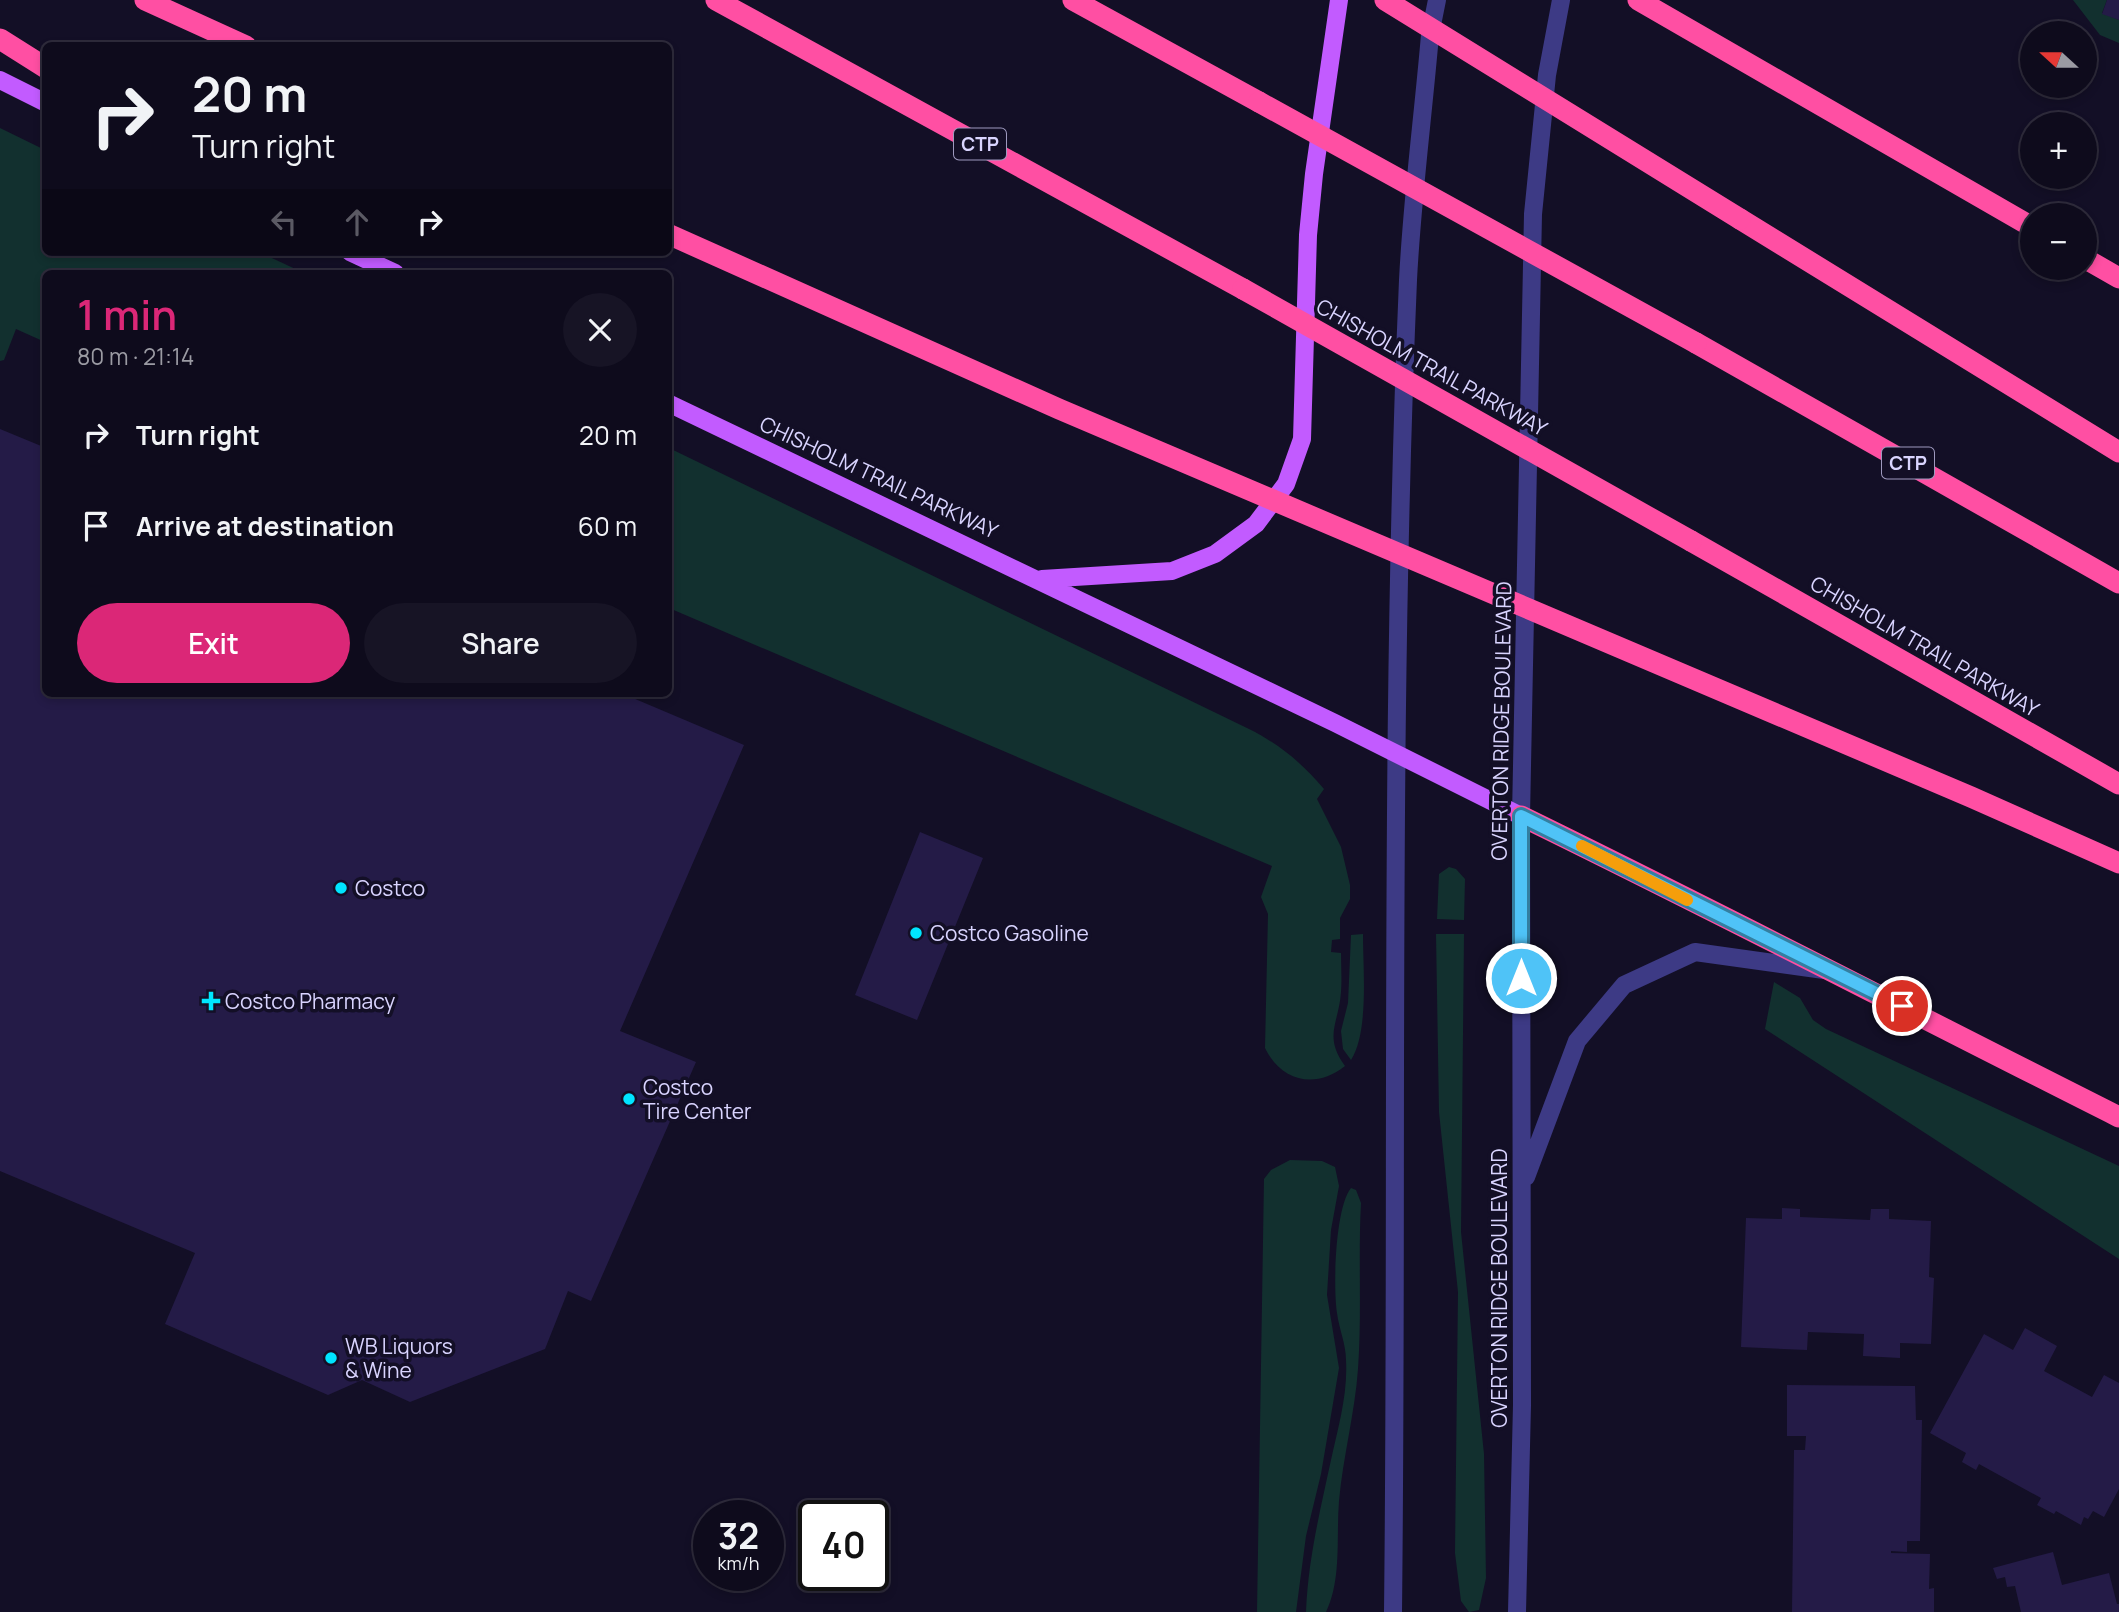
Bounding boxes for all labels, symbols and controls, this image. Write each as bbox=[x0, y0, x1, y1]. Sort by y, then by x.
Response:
north arrow bbox=[2020, 21, 2096, 98]
map controls bbox=[2020, 21, 2097, 280]
text: 20 m bbox=[192, 60, 307, 127]
icon: right bbox=[77, 70, 168, 161]
button: + bbox=[2020, 112, 2097, 189]
text: Turn right bbox=[192, 124, 335, 168]
road number: CTP bbox=[954, 128, 1006, 160]
icon: left bbox=[265, 203, 303, 241]
icon: ahead bbox=[338, 203, 376, 241]
icon: right bbox=[411, 203, 449, 241]
button: − bbox=[2020, 203, 2097, 280]
text: 1 min bbox=[77, 285, 177, 343]
street label: CHISHOLM TRAIL PARKWAY bbox=[1312, 292, 1553, 442]
button: close bbox=[563, 293, 637, 367]
text: 80 m · 21:14 bbox=[77, 340, 194, 372]
street label: CHISHOLM TRAIL PARKWAY bbox=[755, 409, 1003, 545]
icon: right bbox=[77, 416, 115, 454]
text: Turn right bbox=[136, 417, 260, 453]
text: 20 m bbox=[579, 417, 637, 453]
road number: CTP bbox=[1882, 447, 1934, 478]
icon: arrive bbox=[77, 507, 115, 545]
text: Arrive at destination bbox=[136, 508, 394, 544]
text: 60 m bbox=[578, 508, 637, 544]
street label: CHISHOLM TRAIL PARKWAY bbox=[1806, 569, 2045, 723]
street label: OVERTON RIDGE BOULEVARD bbox=[1485, 581, 1517, 861]
button: Exit bbox=[77, 603, 350, 683]
button: Share bbox=[364, 603, 637, 683]
place label: Costco bbox=[355, 874, 425, 902]
marker: Costco bbox=[333, 880, 349, 896]
place label: Costco Gasoline bbox=[930, 919, 1089, 947]
marker: Costco Gasoline bbox=[908, 925, 924, 941]
position arrow bbox=[1484, 941, 1558, 1015]
pin bbox=[1872, 976, 1932, 1036]
place label: Costco Pharmacy bbox=[225, 987, 395, 1015]
icon: arrive bbox=[1883, 987, 1921, 1025]
marker: Costco Pharmacy bbox=[203, 993, 219, 1009]
place label: Costco Tire Center bbox=[643, 1073, 752, 1125]
marker: Costco Tire Center bbox=[621, 1091, 637, 1107]
street label: OVERTON RIDGE BOULEVARD bbox=[1485, 1148, 1513, 1428]
place label: WB Liquors & Wine bbox=[345, 1332, 453, 1384]
marker: WB Liquors & Wine bbox=[323, 1350, 339, 1366]
speed limit sign: 40 bbox=[798, 1500, 889, 1591]
text: 32 bbox=[718, 1512, 759, 1560]
text: km/h bbox=[718, 1551, 759, 1575]

